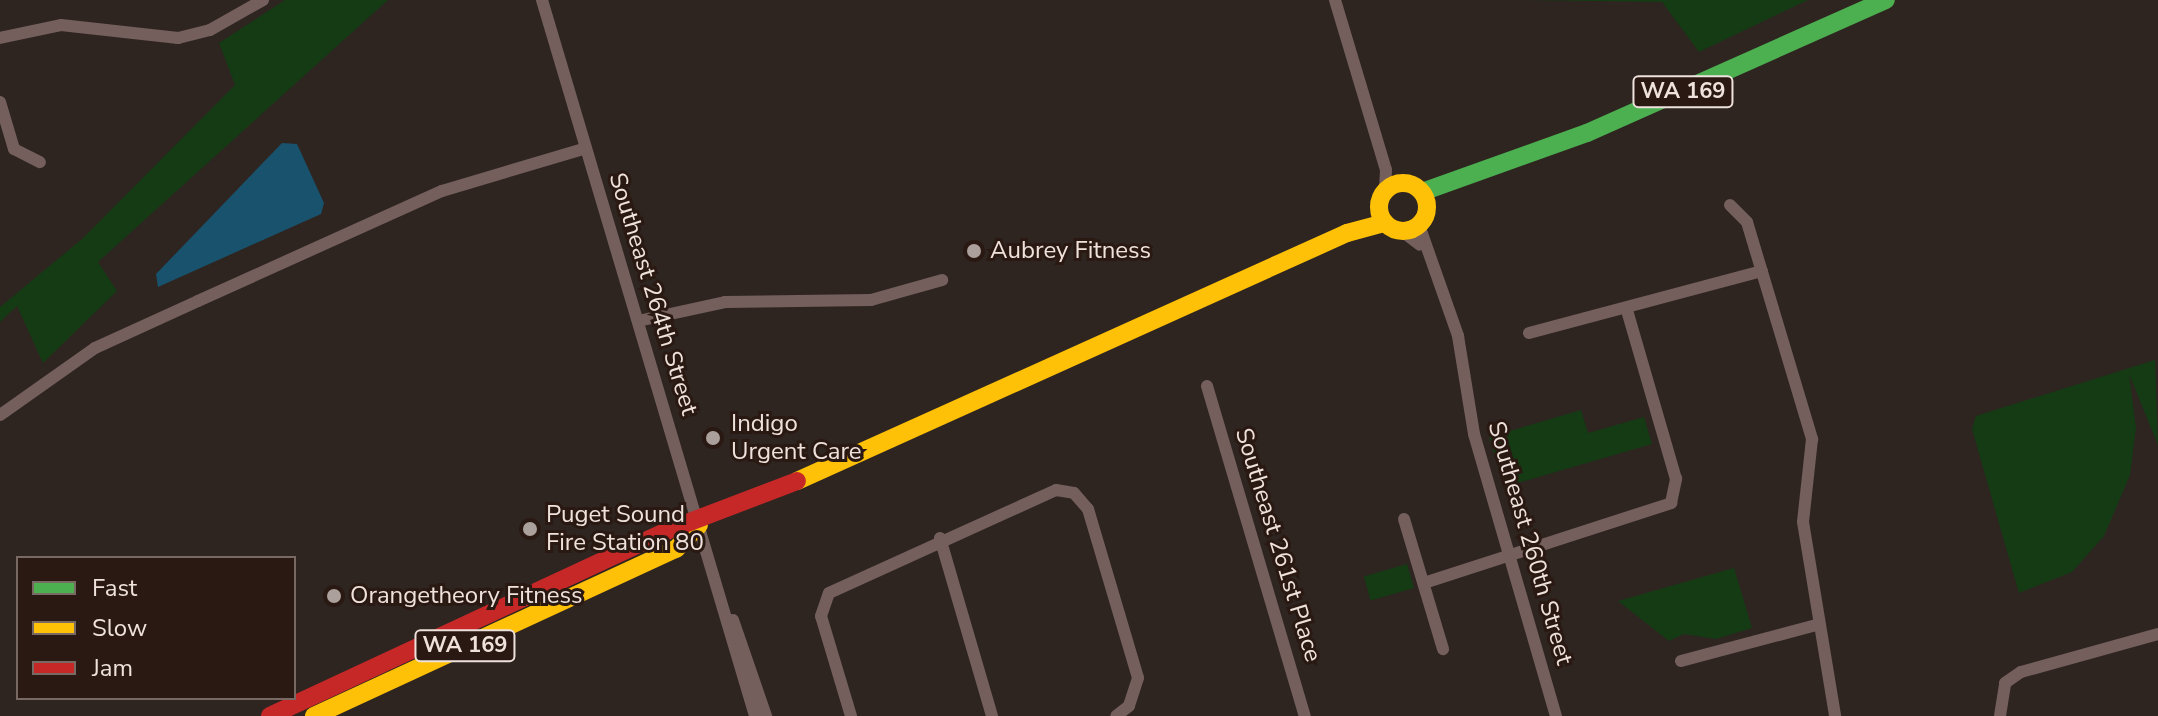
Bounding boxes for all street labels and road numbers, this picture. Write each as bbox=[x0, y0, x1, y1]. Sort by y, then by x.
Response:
road number: WA 169 bbox=[1631, 74, 1735, 110]
street label: Southeast 264th Street bbox=[602, 169, 704, 419]
street label: Southeast 260th Street bbox=[1481, 418, 1579, 668]
street label: Southeast 261st Place bbox=[1229, 425, 1327, 665]
road number: WA 169 bbox=[413, 628, 517, 664]

